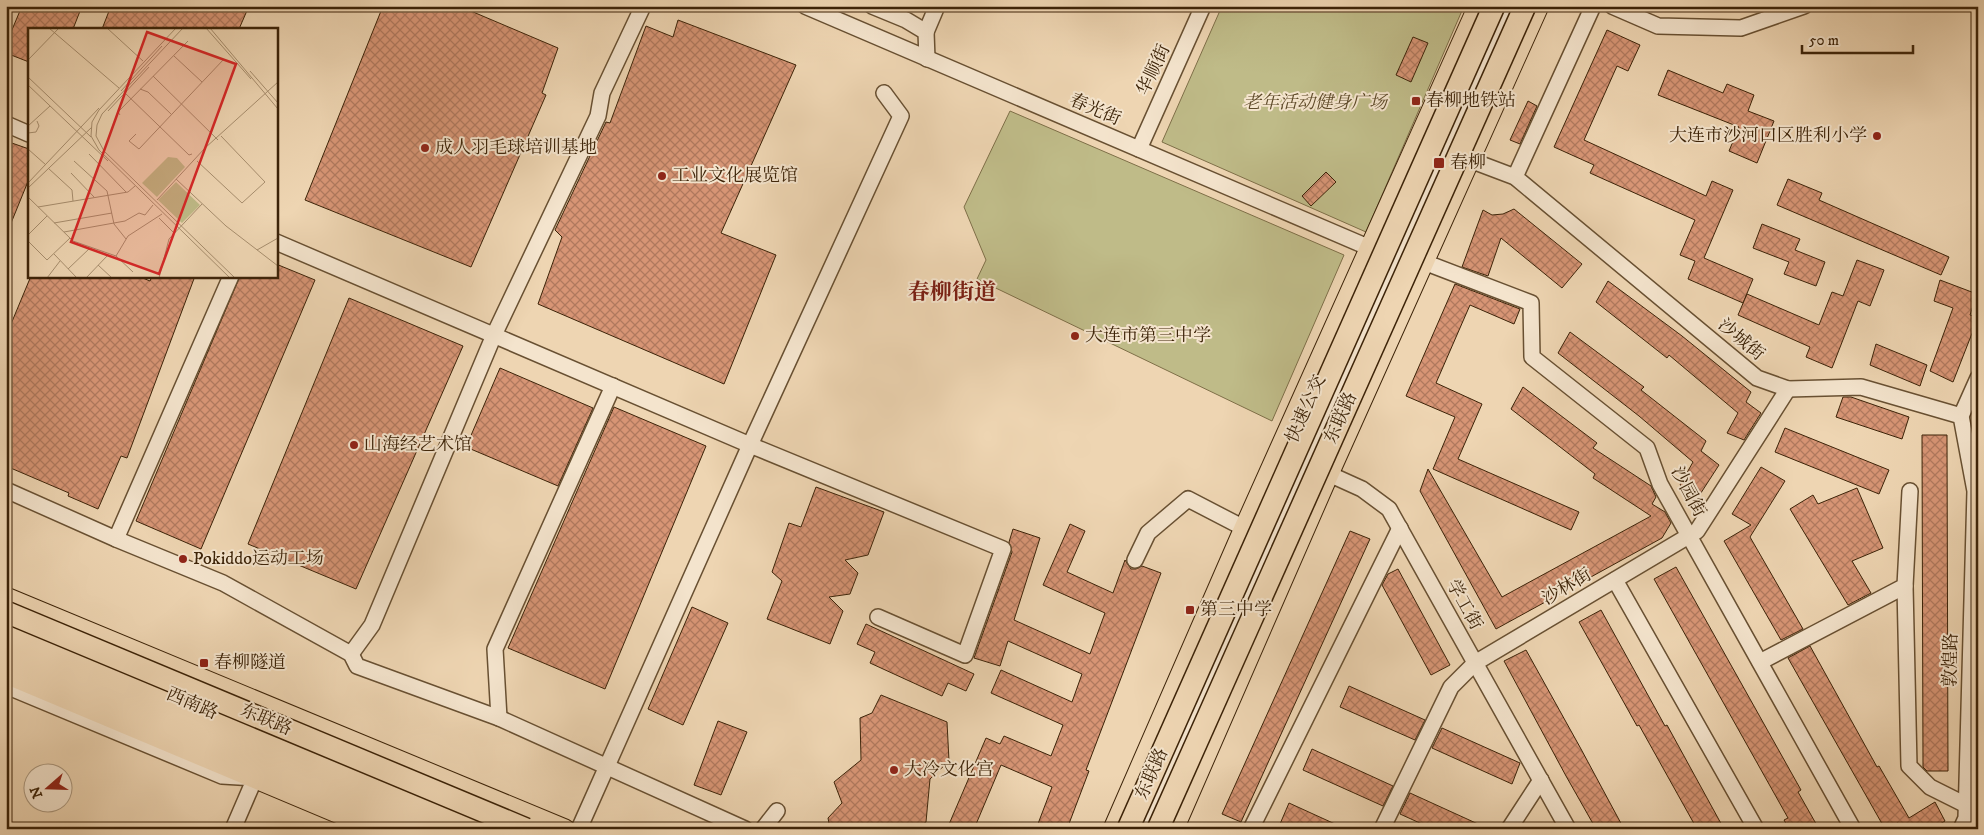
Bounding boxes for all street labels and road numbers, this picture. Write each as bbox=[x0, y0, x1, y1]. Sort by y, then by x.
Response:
street label: 华顺街 bbox=[1133, 41, 1175, 99]
street label: 春光街 bbox=[1066, 89, 1124, 131]
street label: 沙城街 bbox=[1713, 314, 1769, 366]
street label: 快速公交 bbox=[1281, 372, 1331, 446]
street label: 东联路 bbox=[1320, 389, 1362, 447]
street label: 沙园街 bbox=[1666, 463, 1710, 521]
street label: 沙林街 bbox=[1538, 564, 1596, 610]
street label: 学工街 bbox=[1441, 576, 1487, 634]
street label: 敦煌路 bbox=[1940, 633, 1962, 687]
street label: 西南路 bbox=[163, 683, 221, 725]
street label: 东联路 bbox=[237, 699, 295, 741]
street label: 东联路 bbox=[1131, 745, 1173, 803]

